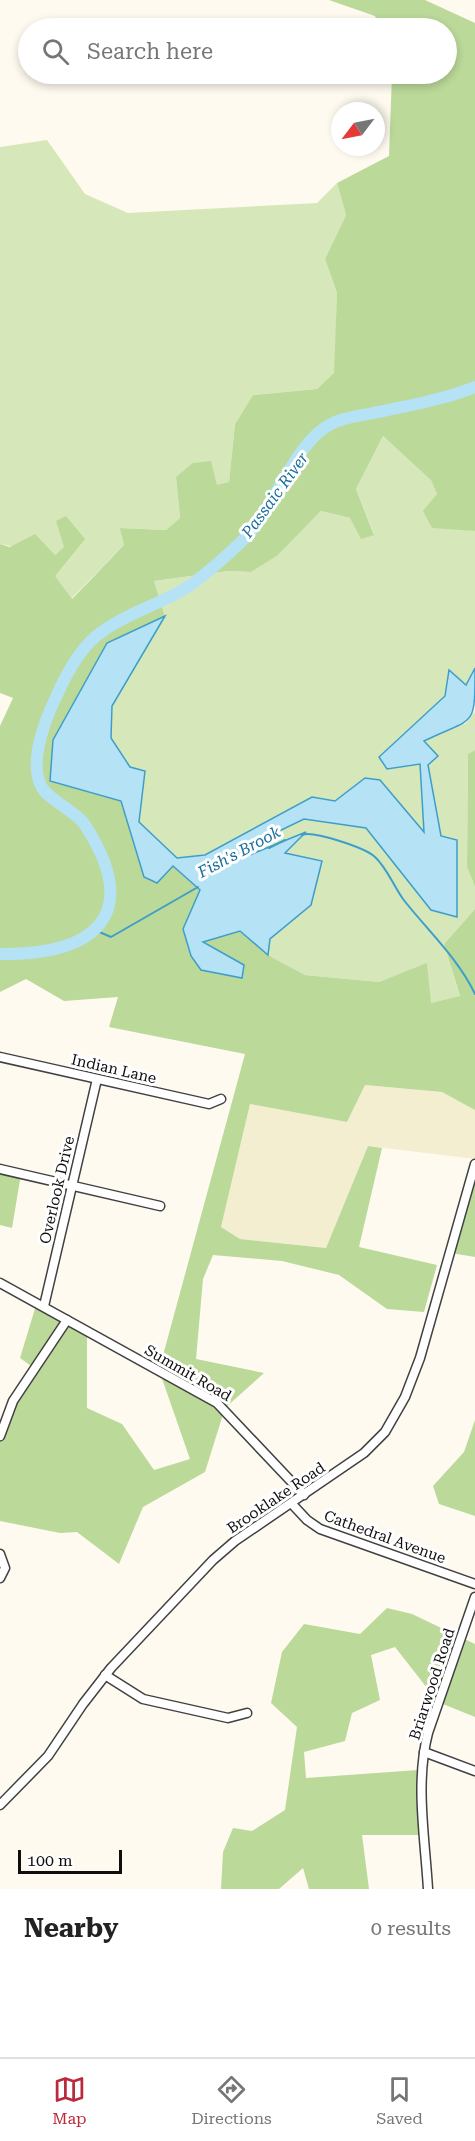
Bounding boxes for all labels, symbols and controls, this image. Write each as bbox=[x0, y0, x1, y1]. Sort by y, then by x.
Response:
search box bbox=[18, 18, 457, 84]
icon: search bbox=[39, 35, 72, 68]
text: Search here bbox=[87, 39, 213, 64]
north arrow bbox=[331, 102, 385, 156]
water label: Passaic River bbox=[237, 448, 312, 542]
water label: Fish's Brook bbox=[194, 822, 284, 882]
street label: Indian Lane bbox=[70, 1050, 158, 1088]
street label: Overlook Drive bbox=[36, 1134, 78, 1246]
street label: Summit Road bbox=[141, 1341, 235, 1405]
street label: Brooklake Road bbox=[224, 1458, 329, 1537]
street label: Cathedral Avenue bbox=[322, 1507, 448, 1567]
street label: Briarwood Road bbox=[405, 1626, 459, 1742]
scale bar bbox=[18, 1847, 122, 1874]
text: 100 m bbox=[27, 1851, 73, 1870]
text: Nearby bbox=[24, 1913, 118, 1943]
text: 0 results bbox=[371, 1916, 451, 1940]
tab: Map bbox=[52, 2073, 87, 2128]
tab: Directions bbox=[191, 2073, 272, 2128]
tab: Saved bbox=[376, 2073, 423, 2128]

